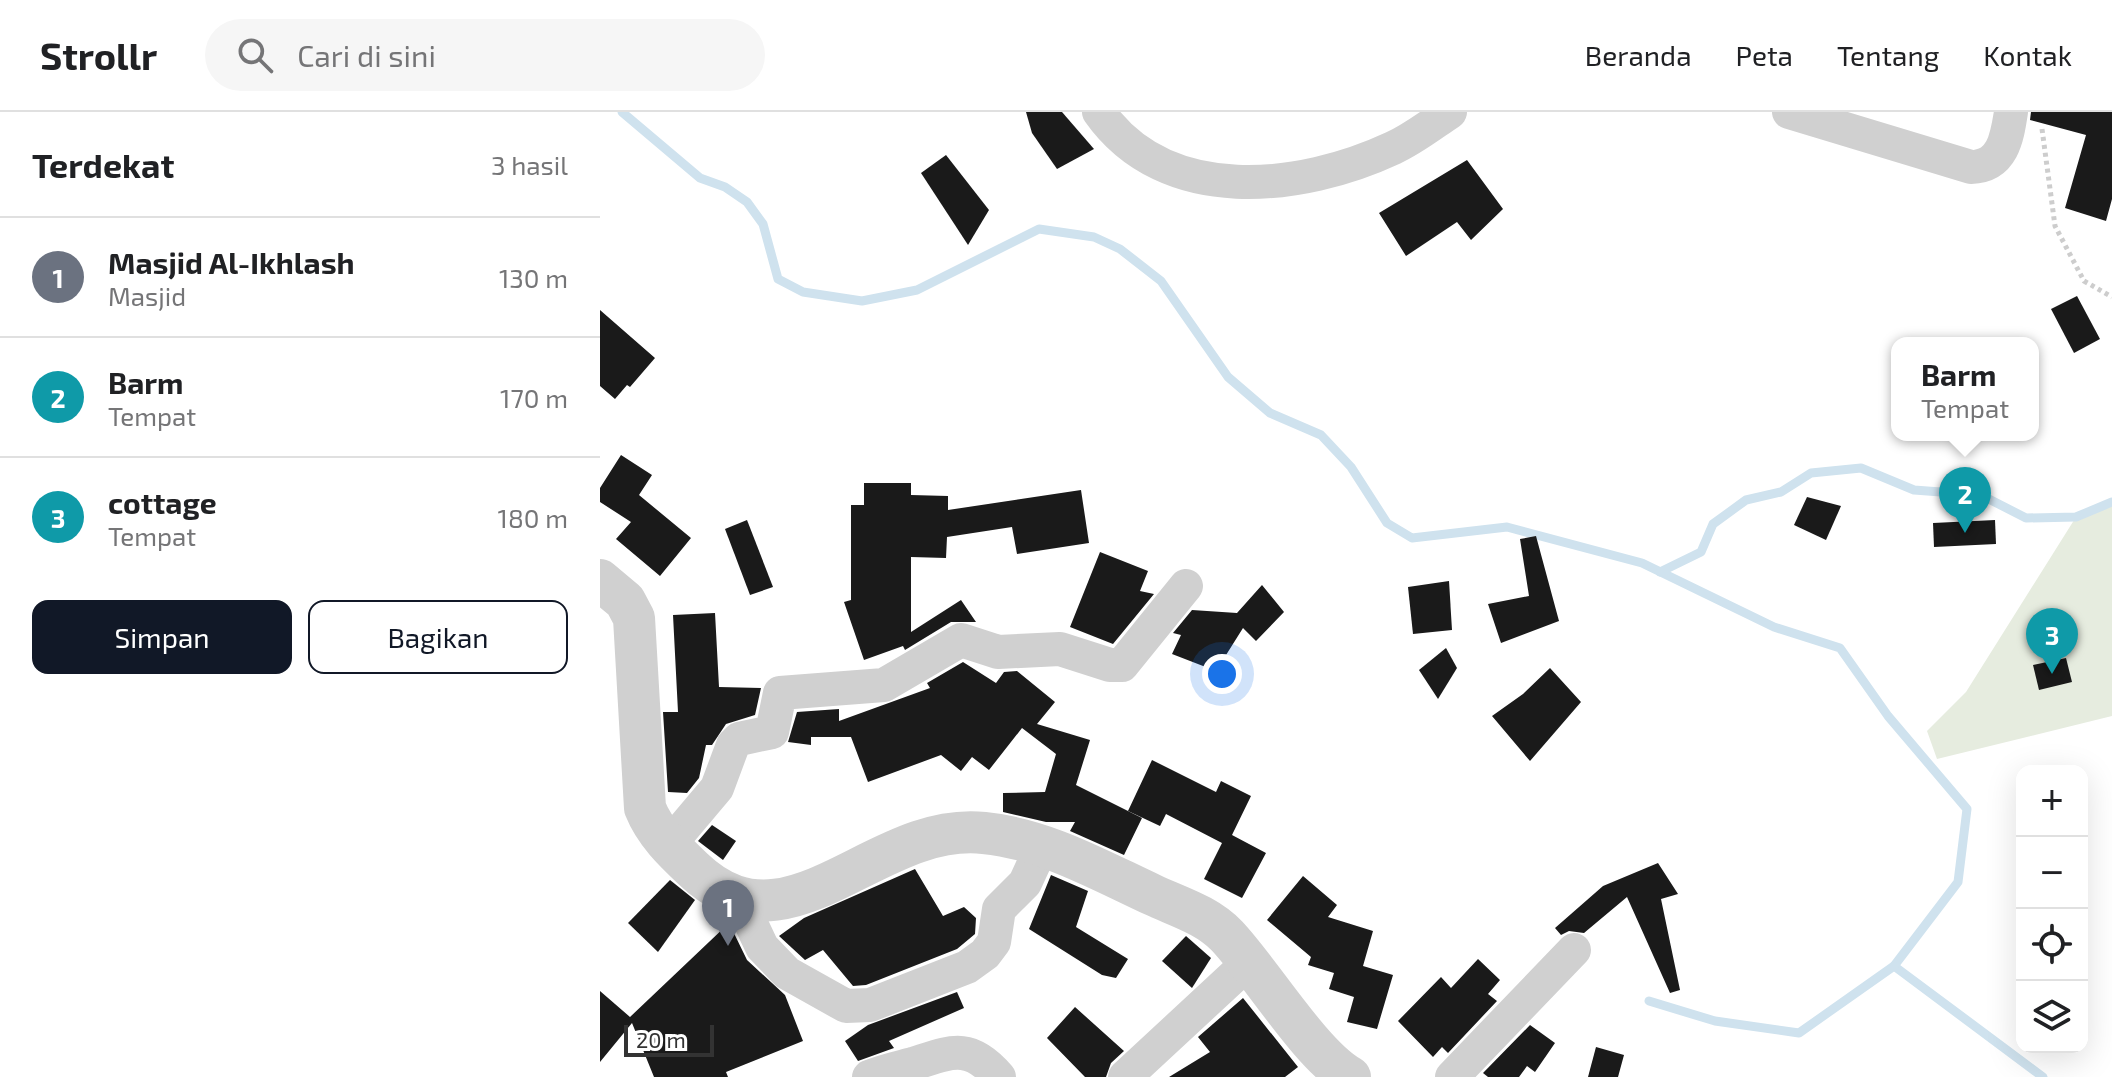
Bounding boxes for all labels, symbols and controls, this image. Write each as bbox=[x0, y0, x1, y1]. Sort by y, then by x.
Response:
search box bbox=[205, 19, 765, 91]
text: Strollr bbox=[40, 32, 157, 78]
icon: search bbox=[233, 33, 277, 77]
text: Cari di sini bbox=[297, 37, 436, 73]
text: Beranda bbox=[1585, 38, 1692, 72]
text: Peta bbox=[1736, 38, 1793, 72]
text: Tentang bbox=[1837, 38, 1939, 72]
text: Kontak bbox=[1983, 38, 2072, 72]
text: Terdekat bbox=[32, 144, 174, 185]
text: 3 hasil bbox=[491, 149, 568, 180]
text: Masjid Al-Ikhlash bbox=[108, 244, 355, 280]
text: 1 bbox=[52, 262, 64, 293]
text: 130 m bbox=[499, 262, 568, 293]
text: Masjid bbox=[108, 280, 186, 311]
popup bbox=[1891, 337, 2039, 441]
text: Barm bbox=[1921, 356, 1996, 392]
text: Barm bbox=[108, 364, 184, 400]
text: 2 bbox=[50, 382, 66, 413]
text: 170 m bbox=[500, 382, 568, 413]
text: Tempat bbox=[1921, 392, 2009, 423]
text: Tempat bbox=[108, 400, 196, 431]
pin: 2 bbox=[1939, 467, 1991, 533]
text: cottage bbox=[108, 484, 217, 520]
text: 3 bbox=[51, 502, 65, 533]
text: 180 m bbox=[498, 502, 568, 533]
text: Tempat bbox=[108, 520, 196, 551]
button: Simpan bbox=[32, 600, 292, 674]
button: Bagikan bbox=[308, 600, 568, 674]
pin: 3 bbox=[2026, 608, 2078, 674]
your location bbox=[1202, 654, 1242, 694]
map controls bbox=[2016, 765, 2088, 1053]
button: + bbox=[2016, 765, 2088, 837]
button: − bbox=[2016, 837, 2088, 909]
pin: 1 bbox=[702, 880, 754, 946]
button: locate bbox=[2016, 909, 2088, 981]
button: layers bbox=[2016, 981, 2088, 1053]
scale bar bbox=[624, 1021, 714, 1057]
text: 20 m bbox=[636, 1026, 686, 1052]

